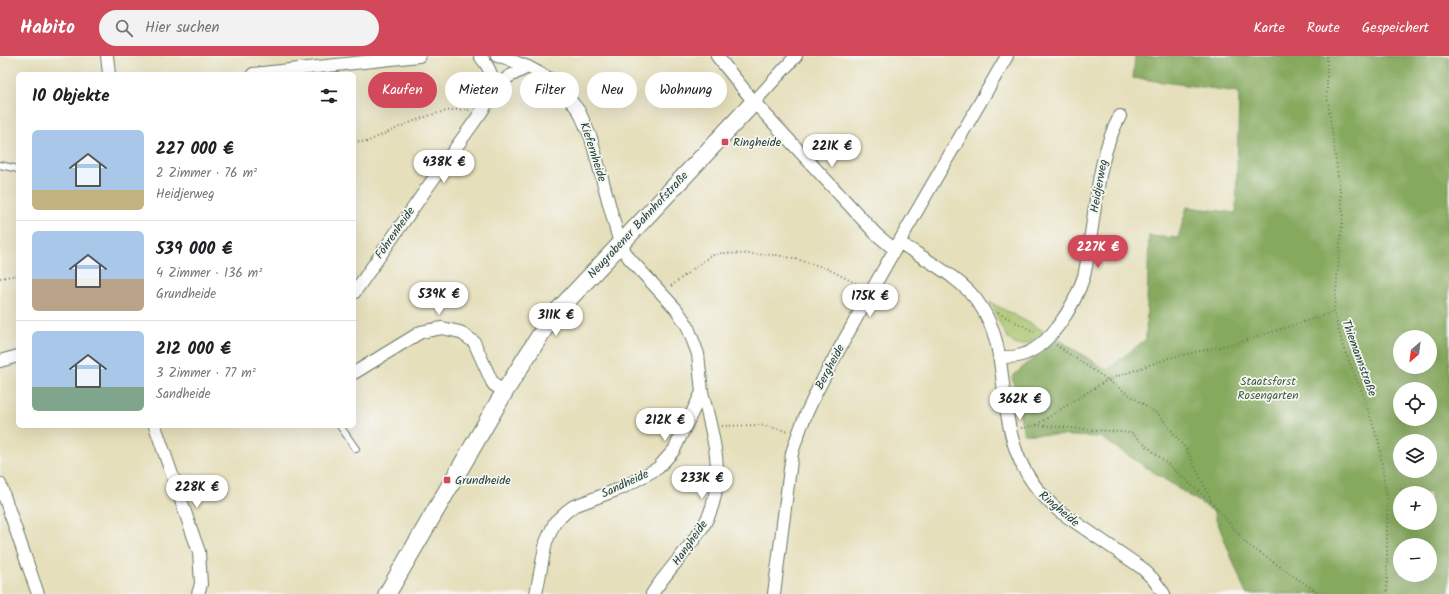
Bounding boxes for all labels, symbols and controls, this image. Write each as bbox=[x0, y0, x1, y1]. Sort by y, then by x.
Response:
search box bbox=[99, 10, 379, 46]
text: Habito bbox=[20, 13, 75, 43]
text: Hier suchen bbox=[145, 16, 219, 40]
icon: search bbox=[113, 17, 135, 39]
text: Karte bbox=[1254, 17, 1285, 39]
text: Route bbox=[1307, 17, 1340, 39]
text: Gespeichert bbox=[1362, 17, 1429, 39]
chip: Kaufen bbox=[368, 72, 437, 108]
chip: Mieten bbox=[445, 72, 512, 108]
chip: Filter bbox=[520, 72, 579, 108]
chip: Neu bbox=[587, 72, 637, 108]
chip: Wohnung bbox=[645, 72, 727, 108]
text: 10 Objekte bbox=[32, 83, 110, 110]
icon: filters bbox=[318, 85, 340, 107]
street label: Kiefernheide bbox=[574, 120, 612, 185]
place label: Ringheide bbox=[733, 133, 782, 152]
pin: 221K € bbox=[799, 134, 865, 168]
text: 227 000 € bbox=[156, 136, 234, 163]
text: 221K € bbox=[812, 136, 852, 157]
marker: Ringheide bbox=[720, 137, 730, 147]
icon: home bbox=[64, 146, 112, 194]
pin: 438K € bbox=[411, 150, 477, 184]
text: 438K € bbox=[423, 152, 465, 173]
street label: Heidjerweg bbox=[1085, 158, 1113, 214]
text: 2 Zimmer · 76 m² bbox=[156, 163, 257, 184]
street label: Neugrabener Bahnhofstraße bbox=[583, 166, 693, 283]
text: Heidjerweg bbox=[156, 184, 214, 205]
street label: Föhrenheide bbox=[370, 202, 420, 263]
pin: 227K € bbox=[1065, 235, 1131, 269]
text: 539 000 € bbox=[156, 236, 233, 263]
text: 227K € bbox=[1077, 237, 1119, 258]
icon: home bbox=[64, 247, 112, 295]
text: 4 Zimmer · 136 m² bbox=[156, 263, 262, 284]
pin: 539K € bbox=[406, 282, 472, 316]
text: Grundheide bbox=[156, 284, 216, 305]
text: 539K € bbox=[418, 284, 460, 305]
pin: 175K € bbox=[837, 284, 903, 318]
text: 175K € bbox=[851, 286, 889, 307]
pin: 311K € bbox=[523, 303, 589, 337]
text: 311K € bbox=[538, 305, 574, 326]
street label: Thiemannstraße bbox=[1336, 317, 1382, 400]
north arrow bbox=[1393, 330, 1437, 374]
map controls bbox=[1393, 330, 1437, 582]
text: 212 000 € bbox=[156, 336, 231, 363]
street label: Bergheide bbox=[810, 340, 850, 393]
icon: home bbox=[64, 347, 112, 395]
text: 3 Zimmer · 77 m² bbox=[156, 363, 256, 384]
park label: Staatsforst Rosengarten bbox=[1237, 372, 1299, 405]
button: locate bbox=[1393, 382, 1437, 426]
text: Sandheide bbox=[156, 384, 211, 405]
pin: 362K € bbox=[987, 387, 1053, 421]
text: 362K € bbox=[999, 389, 1041, 410]
pin: 212K € bbox=[632, 408, 698, 442]
text: 212K € bbox=[645, 410, 685, 431]
button: layers bbox=[1393, 434, 1437, 478]
street label: Sandheide bbox=[598, 464, 652, 503]
pin: 233K € bbox=[669, 466, 735, 500]
text: 233K € bbox=[681, 468, 723, 489]
place label: Grundheide bbox=[455, 471, 511, 490]
pin: 228K € bbox=[164, 475, 230, 509]
marker: Grundheide bbox=[442, 475, 452, 485]
text: 228K € bbox=[175, 477, 219, 498]
street label: Ringheide bbox=[1034, 486, 1084, 532]
button: + bbox=[1393, 486, 1437, 530]
street label: Hangheide bbox=[667, 516, 713, 570]
button: − bbox=[1393, 538, 1437, 582]

